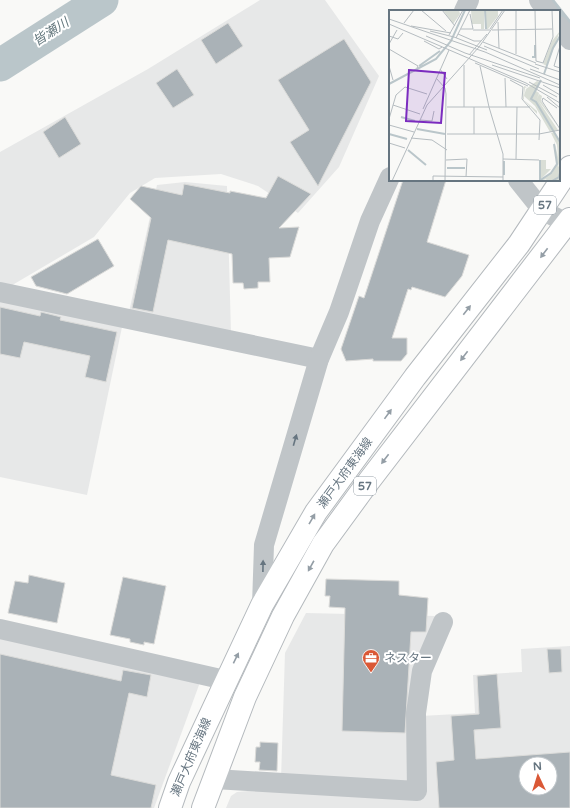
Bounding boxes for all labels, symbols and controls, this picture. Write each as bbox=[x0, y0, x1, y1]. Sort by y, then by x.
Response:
inset map bbox=[389, 10, 560, 181]
water label: 皆瀬川 bbox=[30, 14, 73, 49]
road number: 57 bbox=[534, 196, 556, 214]
one-way arrow bbox=[540, 248, 548, 259]
one-way arrow bbox=[463, 305, 471, 316]
one-way arrow bbox=[460, 351, 468, 362]
one-way arrow bbox=[384, 409, 392, 419]
one-way arrow bbox=[292, 434, 298, 446]
street label: 瀬戸大府東海線 bbox=[315, 435, 375, 511]
one-way arrow bbox=[381, 454, 389, 465]
road number: 57 bbox=[354, 477, 376, 495]
one-way arrow bbox=[309, 513, 316, 525]
one-way arrow bbox=[260, 559, 266, 572]
one-way arrow bbox=[308, 560, 314, 572]
office icon: ネスター bbox=[361, 648, 381, 673]
place label: ネスター bbox=[384, 651, 432, 665]
one-way arrow bbox=[233, 652, 239, 664]
street label: 瀬戸大府東海線 bbox=[168, 716, 214, 798]
north arrow bbox=[518, 756, 558, 796]
text: N bbox=[532, 760, 542, 773]

